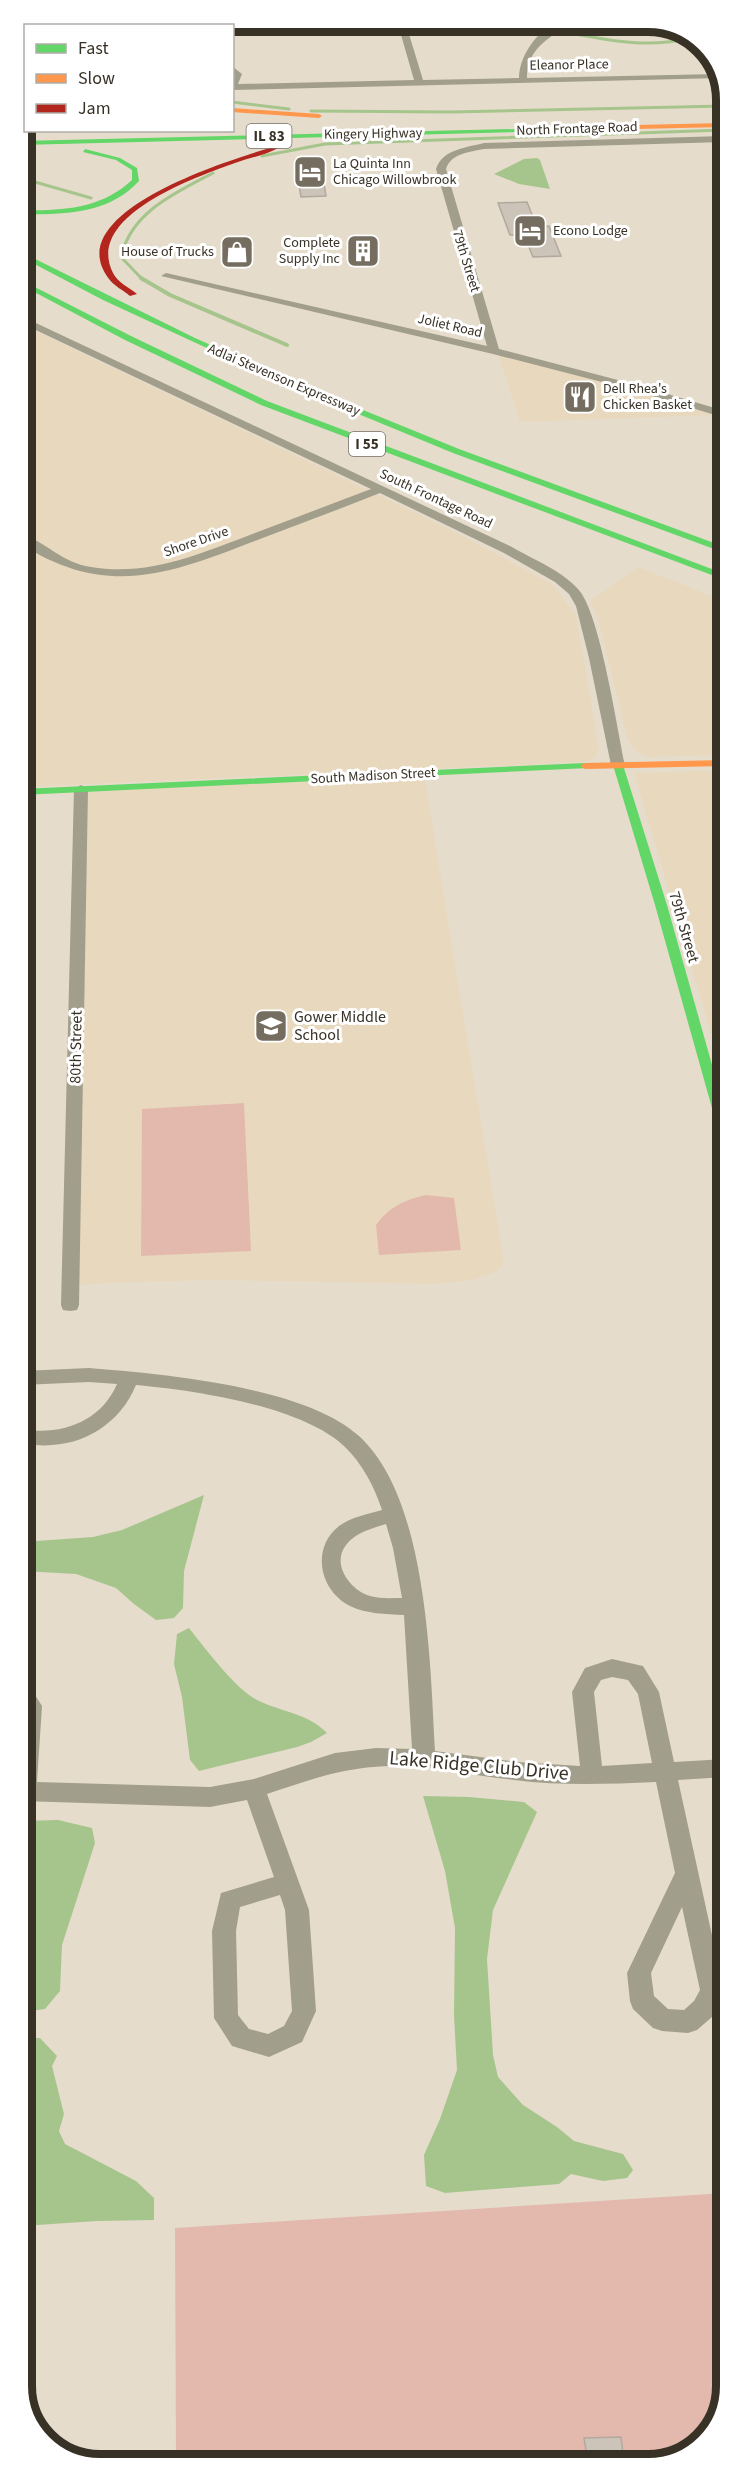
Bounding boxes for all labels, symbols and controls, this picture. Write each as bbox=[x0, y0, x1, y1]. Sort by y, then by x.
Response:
legend bbox=[24, 24, 234, 132]
text: Fast bbox=[78, 36, 109, 61]
street label: Eleanor Place bbox=[529, 54, 609, 76]
text: Slow bbox=[78, 66, 115, 91]
text: Jam bbox=[78, 96, 111, 121]
street label: North Frontage Road bbox=[516, 117, 638, 141]
street label: Kingery Highway bbox=[324, 123, 423, 145]
road number: IL 83 bbox=[246, 124, 292, 148]
hotel icon: La Quinta Inn Chicago Willowbrook bbox=[292, 154, 328, 190]
place label: La Quinta Inn Chicago Willowbrook bbox=[333, 154, 456, 190]
hotel icon: Econo Lodge bbox=[512, 213, 548, 249]
place label: Econo Lodge bbox=[553, 221, 628, 241]
street label: 79th Street bbox=[447, 227, 485, 295]
place label: Complete Supply Inc bbox=[279, 233, 341, 269]
building icon: Complete Supply Inc bbox=[345, 233, 381, 269]
shop icon: House of Trucks bbox=[219, 234, 255, 270]
place label: House of Trucks bbox=[121, 242, 214, 262]
street label: Joliet Road bbox=[416, 309, 484, 343]
street label: Adlai Stevenson Expressway bbox=[205, 339, 364, 421]
restaurant icon: Dell Rhea's Chicken Basket bbox=[562, 379, 598, 415]
place label: Dell Rhea's Chicken Basket bbox=[603, 379, 692, 415]
road number: I 55 bbox=[349, 432, 385, 456]
street label: South Frontage Road bbox=[376, 464, 496, 534]
street label: Shore Drive bbox=[161, 522, 231, 562]
street label: South Madison Street bbox=[310, 763, 436, 789]
street label: 79th Street bbox=[663, 889, 705, 966]
place label: Gower Middle School bbox=[294, 1006, 386, 1046]
school or university icon: Gower Middle School bbox=[253, 1008, 289, 1044]
street label: 80th Street bbox=[64, 1010, 88, 1084]
street label: Lake Ridge Club Drive bbox=[388, 1744, 570, 1788]

